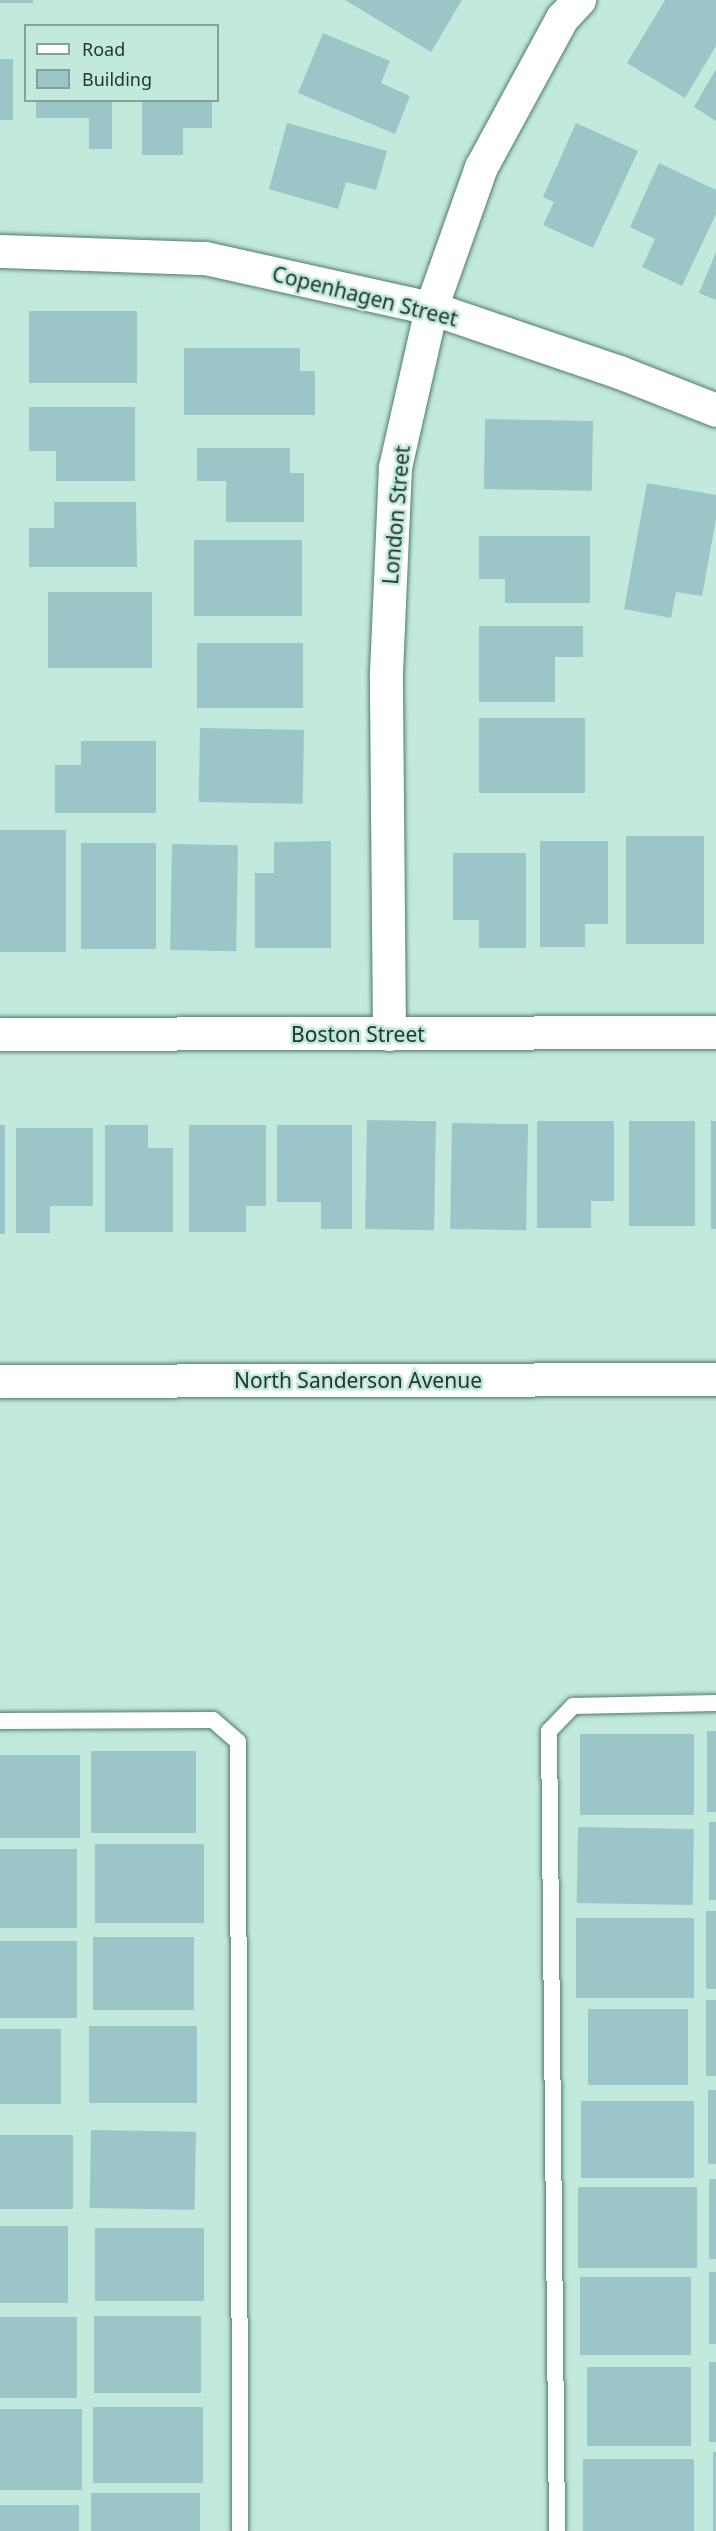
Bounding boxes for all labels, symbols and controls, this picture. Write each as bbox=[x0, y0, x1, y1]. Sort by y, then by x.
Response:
legend bbox=[24, 24, 219, 102]
text: Road bbox=[82, 37, 125, 61]
text: Building bbox=[82, 67, 152, 91]
street label: Copenhagen Street bbox=[270, 261, 460, 331]
street label: London Street bbox=[377, 444, 415, 586]
street label: Boston Street bbox=[291, 1021, 425, 1047]
street label: North Sanderson Avenue bbox=[234, 1367, 482, 1393]

